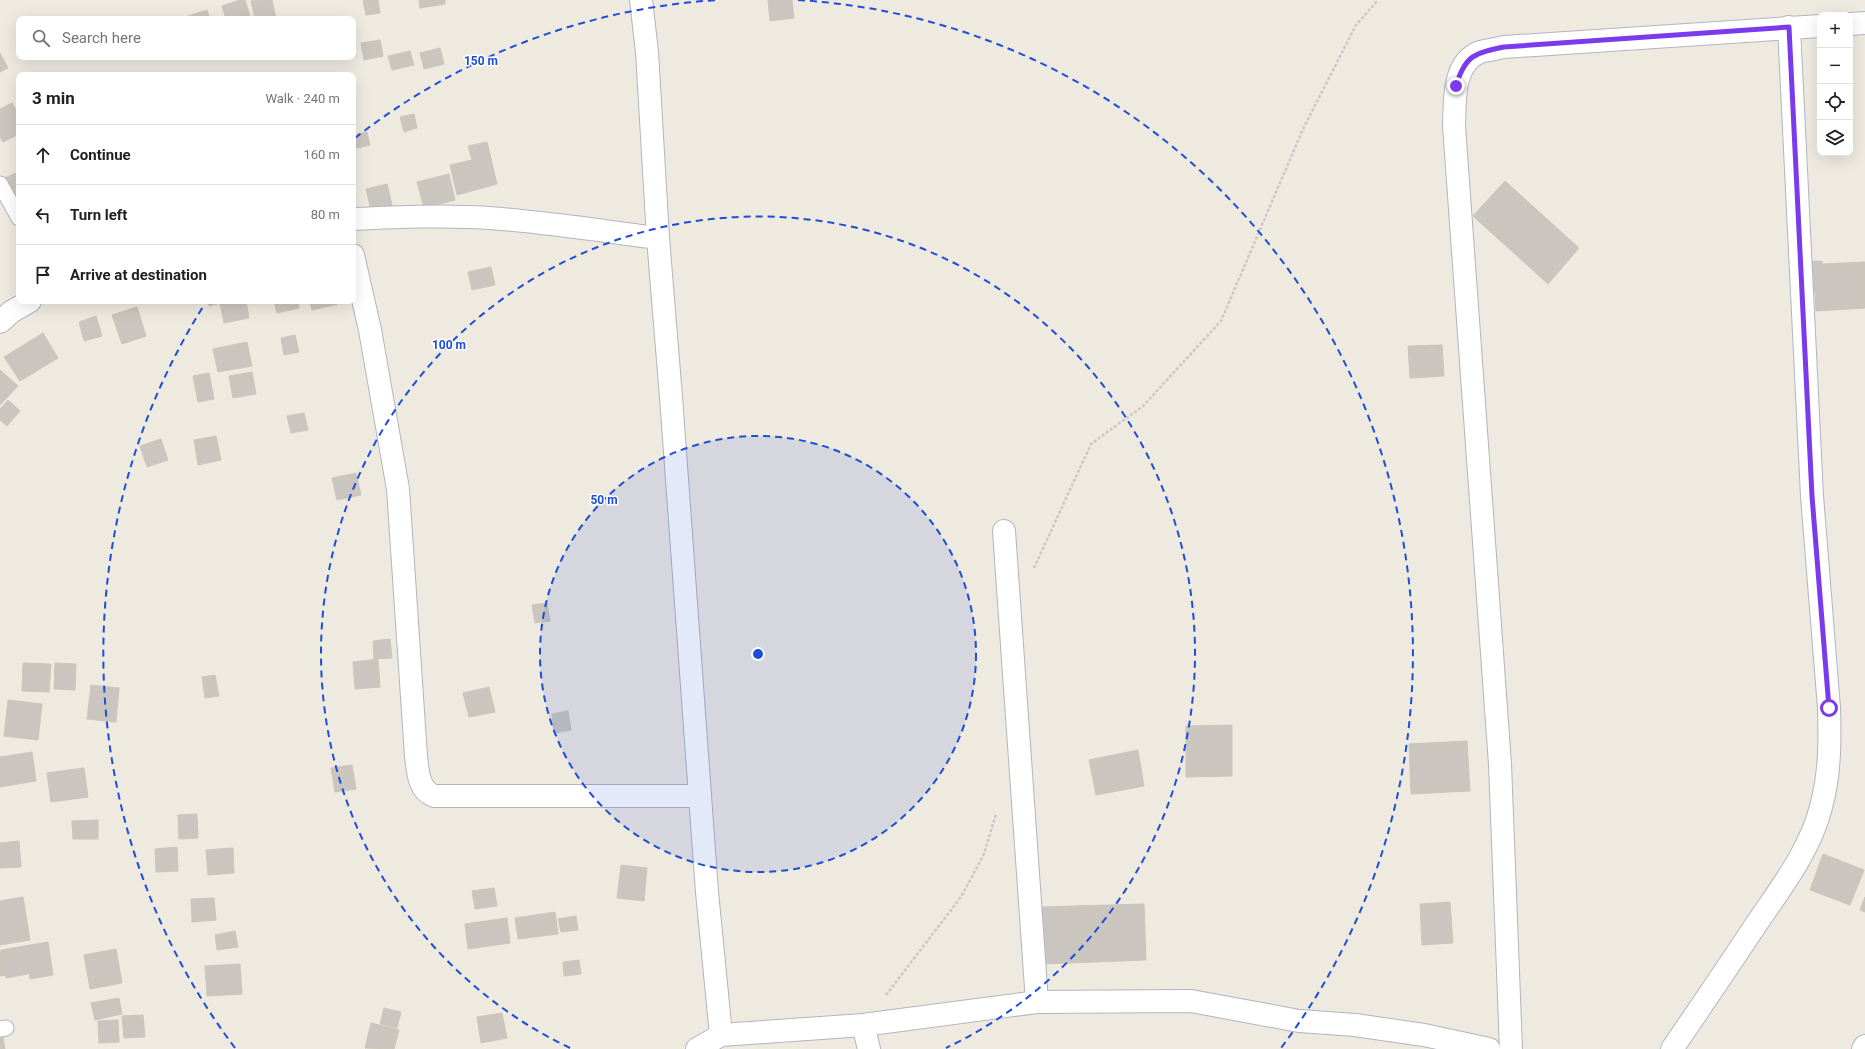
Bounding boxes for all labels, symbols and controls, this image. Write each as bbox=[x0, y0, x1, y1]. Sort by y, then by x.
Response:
map controls bbox=[1817, 12, 1853, 156]
button: + bbox=[1817, 12, 1853, 48]
search box bbox=[16, 16, 356, 60]
icon: search bbox=[30, 27, 52, 49]
text: Search here bbox=[62, 29, 141, 47]
button: − bbox=[1817, 48, 1853, 84]
text: 150 m bbox=[464, 54, 498, 68]
route end bbox=[1447, 77, 1465, 95]
button: locate bbox=[1817, 84, 1853, 120]
text: 3 min bbox=[32, 88, 75, 108]
text: Walk · 240 m bbox=[265, 91, 340, 106]
button: layers bbox=[1817, 120, 1853, 156]
icon: ahead bbox=[32, 144, 54, 166]
text: Continue bbox=[70, 146, 131, 164]
text: 160 m bbox=[303, 147, 340, 162]
icon: left bbox=[32, 204, 54, 226]
text: Turn left bbox=[70, 206, 127, 224]
text: 80 m bbox=[311, 207, 340, 222]
icon: arrive bbox=[32, 264, 54, 286]
text: Arrive at destination bbox=[70, 266, 207, 284]
text: 100 m bbox=[432, 338, 466, 352]
text: 50 m bbox=[590, 493, 618, 507]
centre of rings bbox=[751, 647, 765, 661]
route start bbox=[1820, 699, 1838, 717]

